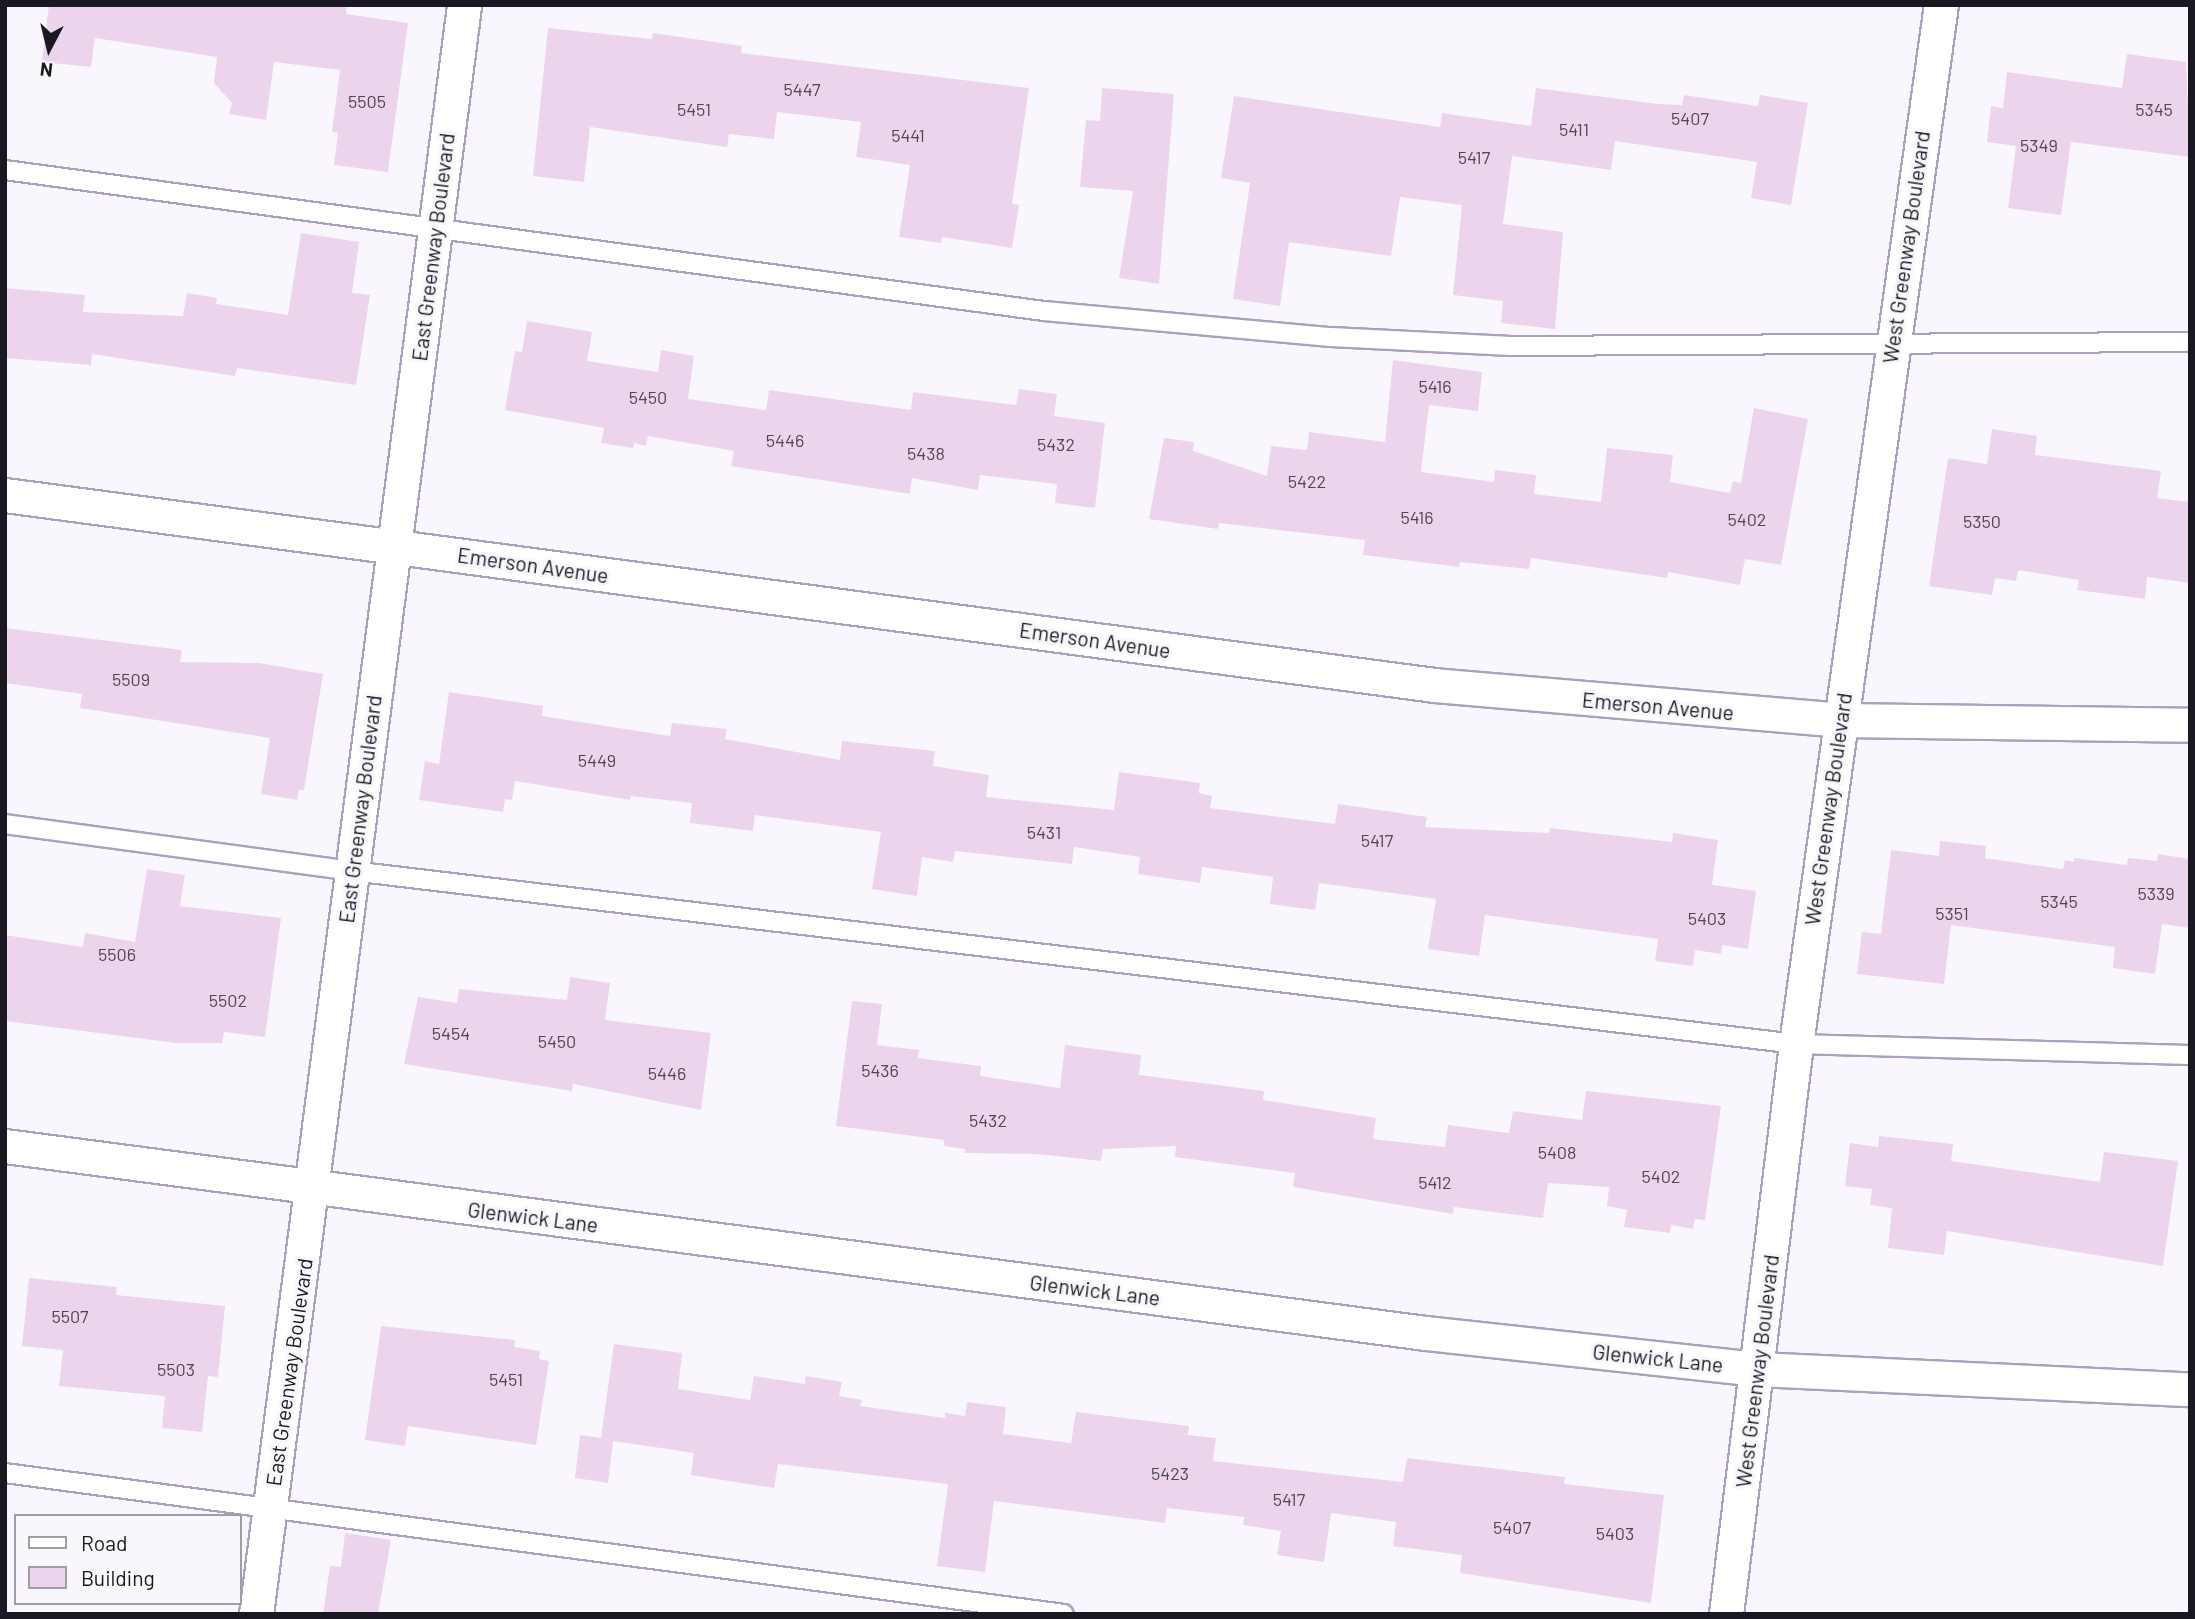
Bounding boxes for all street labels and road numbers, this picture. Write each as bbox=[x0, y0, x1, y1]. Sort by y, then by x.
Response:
street label: West Greenway Boulevard bbox=[1877, 129, 1935, 365]
street label: East Greenway Boulevard bbox=[406, 131, 460, 363]
street label: Emerson Avenue bbox=[456, 542, 610, 588]
street label: Emerson Avenue bbox=[1018, 617, 1172, 663]
street label: Emerson Avenue bbox=[1581, 687, 1735, 725]
street label: West Greenway Boulevard bbox=[1799, 691, 1857, 927]
street label: East Greenway Boulevard bbox=[333, 693, 387, 925]
street label: Glenwick Lane bbox=[466, 1197, 600, 1237]
street label: West Greenway Boulevard bbox=[1730, 1253, 1784, 1489]
street label: East Greenway Boulevard bbox=[261, 1256, 317, 1488]
street label: Glenwick Lane bbox=[1028, 1270, 1162, 1310]
street label: Glenwick Lane bbox=[1591, 1339, 1725, 1377]

